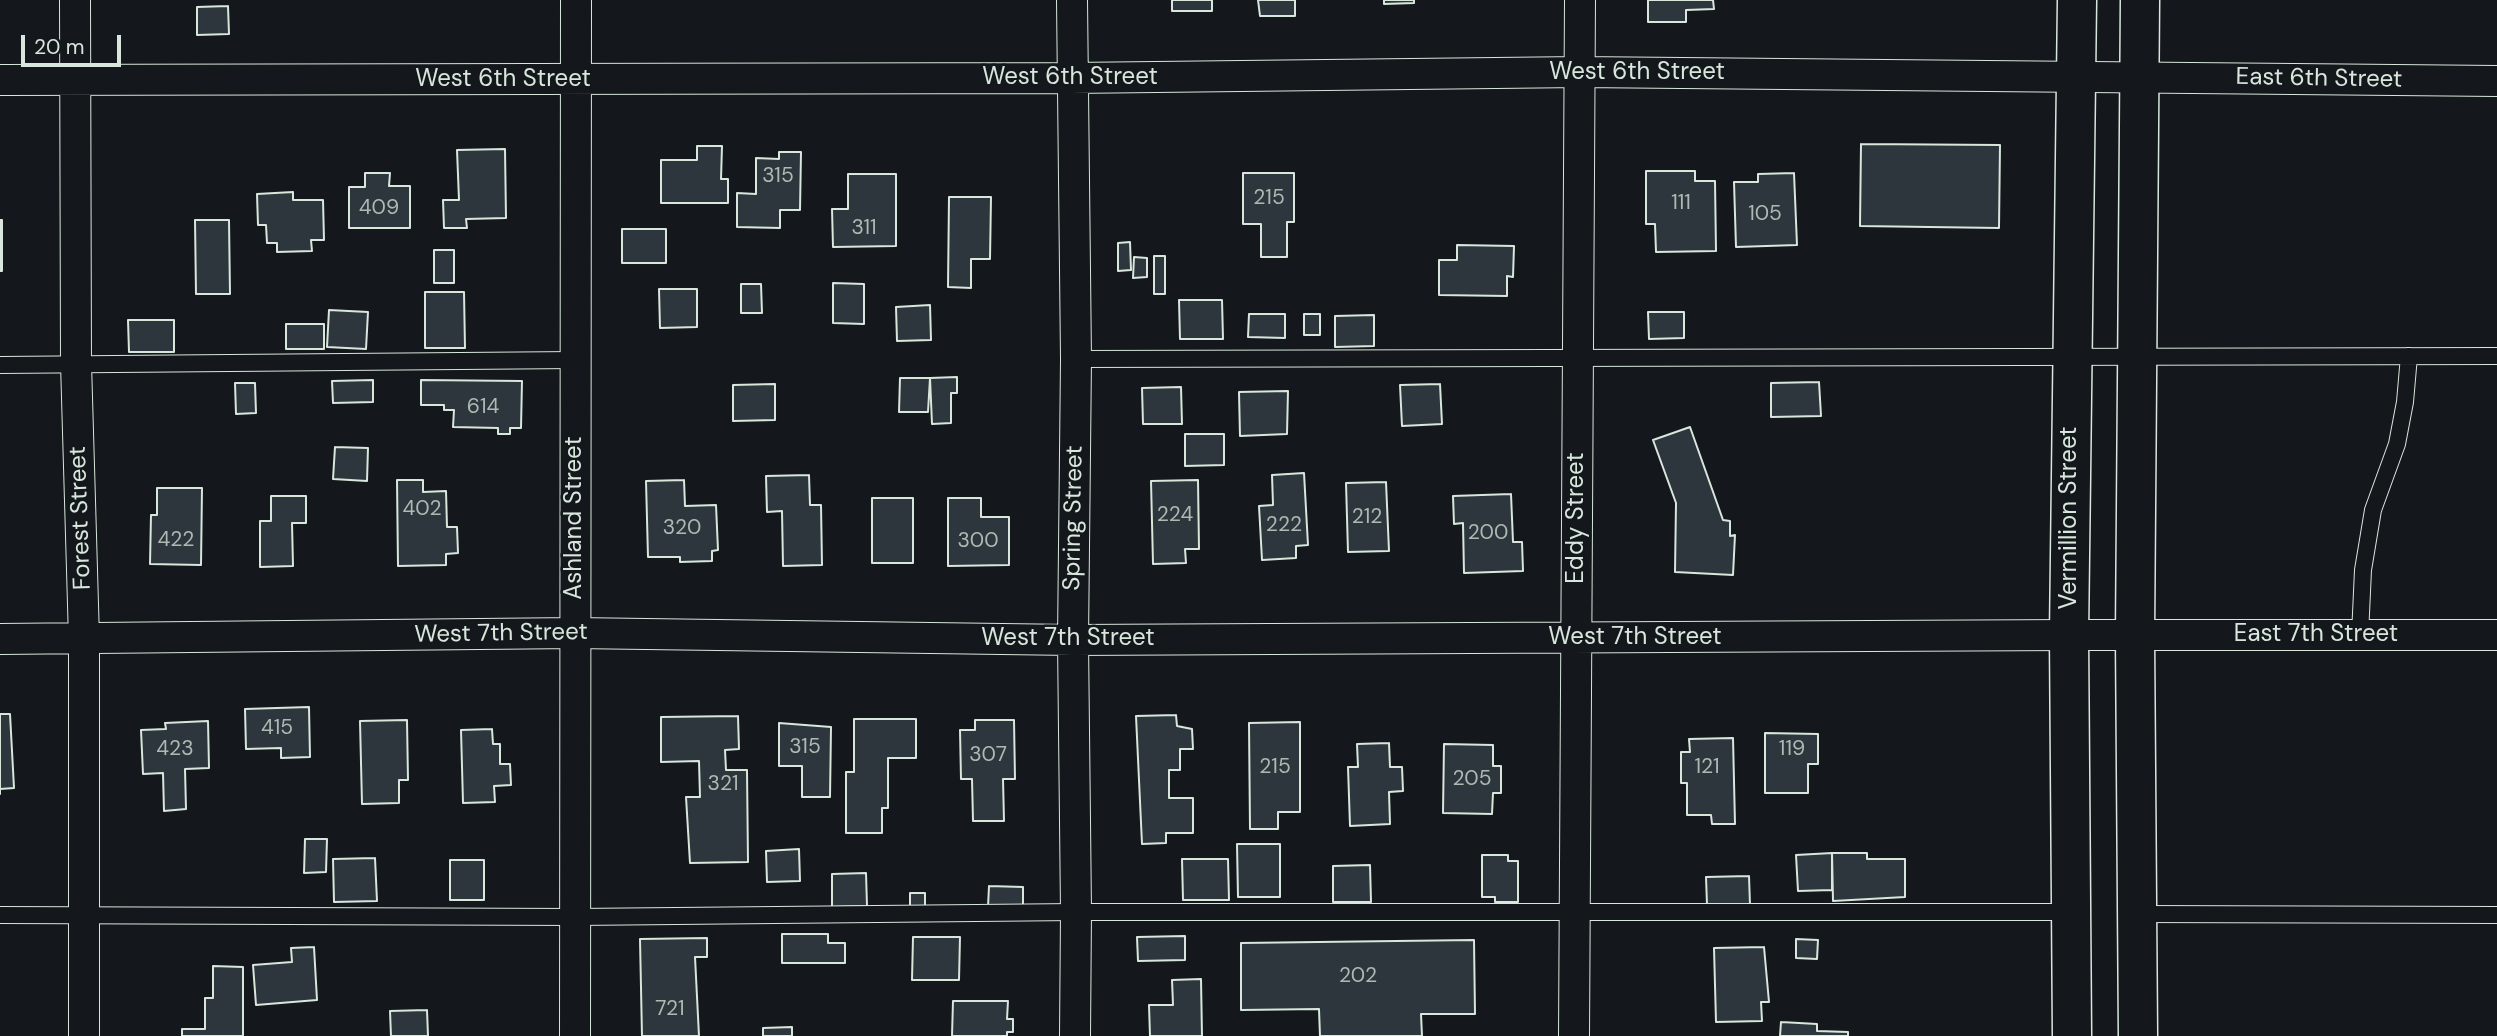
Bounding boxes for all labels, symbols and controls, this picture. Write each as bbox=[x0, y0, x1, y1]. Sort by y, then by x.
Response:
scale bar bbox=[24, 21, 124, 65]
text: 20 m bbox=[34, 33, 85, 61]
street label: West 6th Street bbox=[1549, 59, 1725, 87]
street label: East 6th Street bbox=[2235, 63, 2403, 95]
street label: West 6th Street bbox=[982, 64, 1158, 92]
street label: West 6th Street bbox=[415, 66, 591, 94]
house number: 315 bbox=[762, 163, 794, 189]
house number: 215 bbox=[1253, 185, 1285, 211]
house number: 111 bbox=[1671, 190, 1691, 216]
house number: 409 bbox=[359, 195, 399, 221]
house number: 105 bbox=[1748, 201, 1782, 227]
house number: 311 bbox=[851, 215, 877, 241]
house number: 614 bbox=[467, 394, 499, 420]
street label: Vermillion Street bbox=[2056, 426, 2084, 610]
street label: Ashland Street bbox=[561, 436, 589, 600]
street label: Spring Street bbox=[1058, 445, 1090, 591]
street label: Forest Street bbox=[64, 446, 98, 590]
street label: Eddy Street bbox=[1563, 452, 1591, 584]
house number: 402 bbox=[403, 496, 441, 522]
house number: 224 bbox=[1157, 502, 1193, 528]
house number: 212 bbox=[1352, 504, 1382, 530]
house number: 222 bbox=[1266, 512, 1302, 538]
house number: 320 bbox=[663, 515, 701, 541]
house number: 200 bbox=[1468, 520, 1508, 546]
house number: 422 bbox=[158, 527, 194, 553]
house number: 300 bbox=[957, 528, 999, 554]
street label: West 7th Street bbox=[414, 618, 588, 650]
street label: East 7th Street bbox=[2234, 621, 2398, 649]
street label: West 7th Street bbox=[1548, 624, 1722, 652]
street label: West 7th Street bbox=[981, 625, 1155, 653]
house number: 415 bbox=[261, 715, 293, 741]
house number: 315 bbox=[789, 734, 821, 760]
house number: 423 bbox=[156, 736, 194, 762]
house number: 119 bbox=[1779, 736, 1805, 762]
house number: 307 bbox=[969, 742, 1007, 768]
house number: 215 bbox=[1259, 754, 1291, 780]
house number: 121 bbox=[1694, 754, 1720, 780]
house number: 205 bbox=[1452, 766, 1492, 792]
house number: 321 bbox=[707, 771, 739, 797]
house number: 202 bbox=[1339, 963, 1377, 989]
house number: 721 bbox=[655, 996, 685, 1022]

